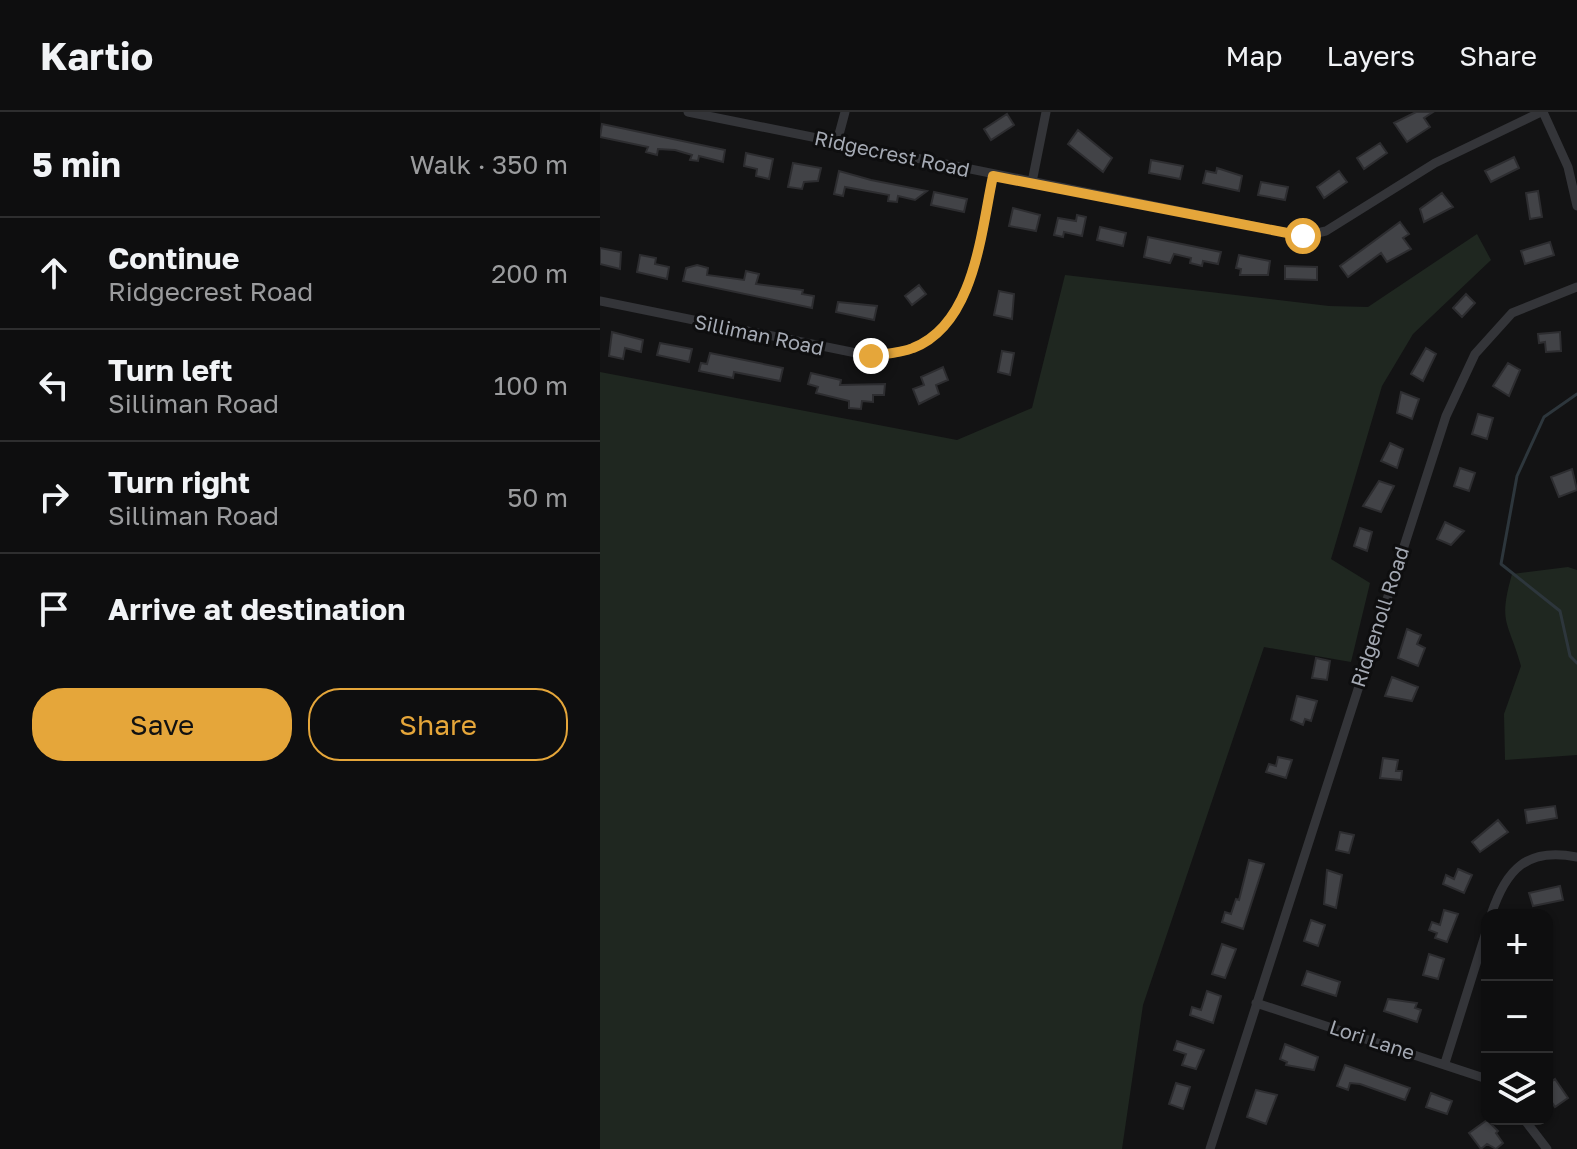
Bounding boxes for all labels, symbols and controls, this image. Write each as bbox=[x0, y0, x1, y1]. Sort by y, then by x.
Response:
text: Kartio bbox=[40, 33, 153, 78]
text: Map bbox=[1225, 39, 1283, 72]
text: Layers bbox=[1327, 39, 1415, 72]
text: Share bbox=[1459, 39, 1537, 72]
street label: Ridgecrest Road bbox=[813, 125, 972, 181]
text: 5 min bbox=[32, 144, 121, 184]
text: Walk · 350 m bbox=[410, 149, 568, 180]
route start bbox=[1285, 218, 1321, 254]
text: Continue bbox=[108, 240, 239, 276]
icon: ahead bbox=[32, 251, 76, 295]
text: 200 m bbox=[491, 258, 568, 289]
text: Ridgecrest Road bbox=[108, 276, 313, 307]
street label: Silliman Road bbox=[692, 309, 826, 359]
route end bbox=[853, 338, 889, 374]
text: Turn left bbox=[108, 352, 233, 388]
icon: left bbox=[32, 363, 76, 407]
text: 100 m bbox=[494, 370, 568, 401]
text: Silliman Road bbox=[108, 388, 279, 419]
text: Turn right bbox=[108, 464, 250, 500]
icon: right bbox=[32, 475, 76, 519]
text: 50 m bbox=[507, 482, 568, 513]
text: Silliman Road bbox=[108, 500, 279, 531]
street label: Ridgenoll Road bbox=[1345, 543, 1413, 690]
icon: arrive bbox=[32, 587, 76, 631]
text: Arrive at destination bbox=[108, 591, 405, 627]
button: Save bbox=[32, 688, 292, 761]
button: Share bbox=[308, 688, 568, 761]
map controls bbox=[1481, 909, 1553, 1125]
button: + bbox=[1481, 909, 1553, 981]
button: − bbox=[1481, 981, 1553, 1053]
street label: Lori Lane bbox=[1327, 1014, 1418, 1064]
button: layers bbox=[1481, 1053, 1553, 1125]

